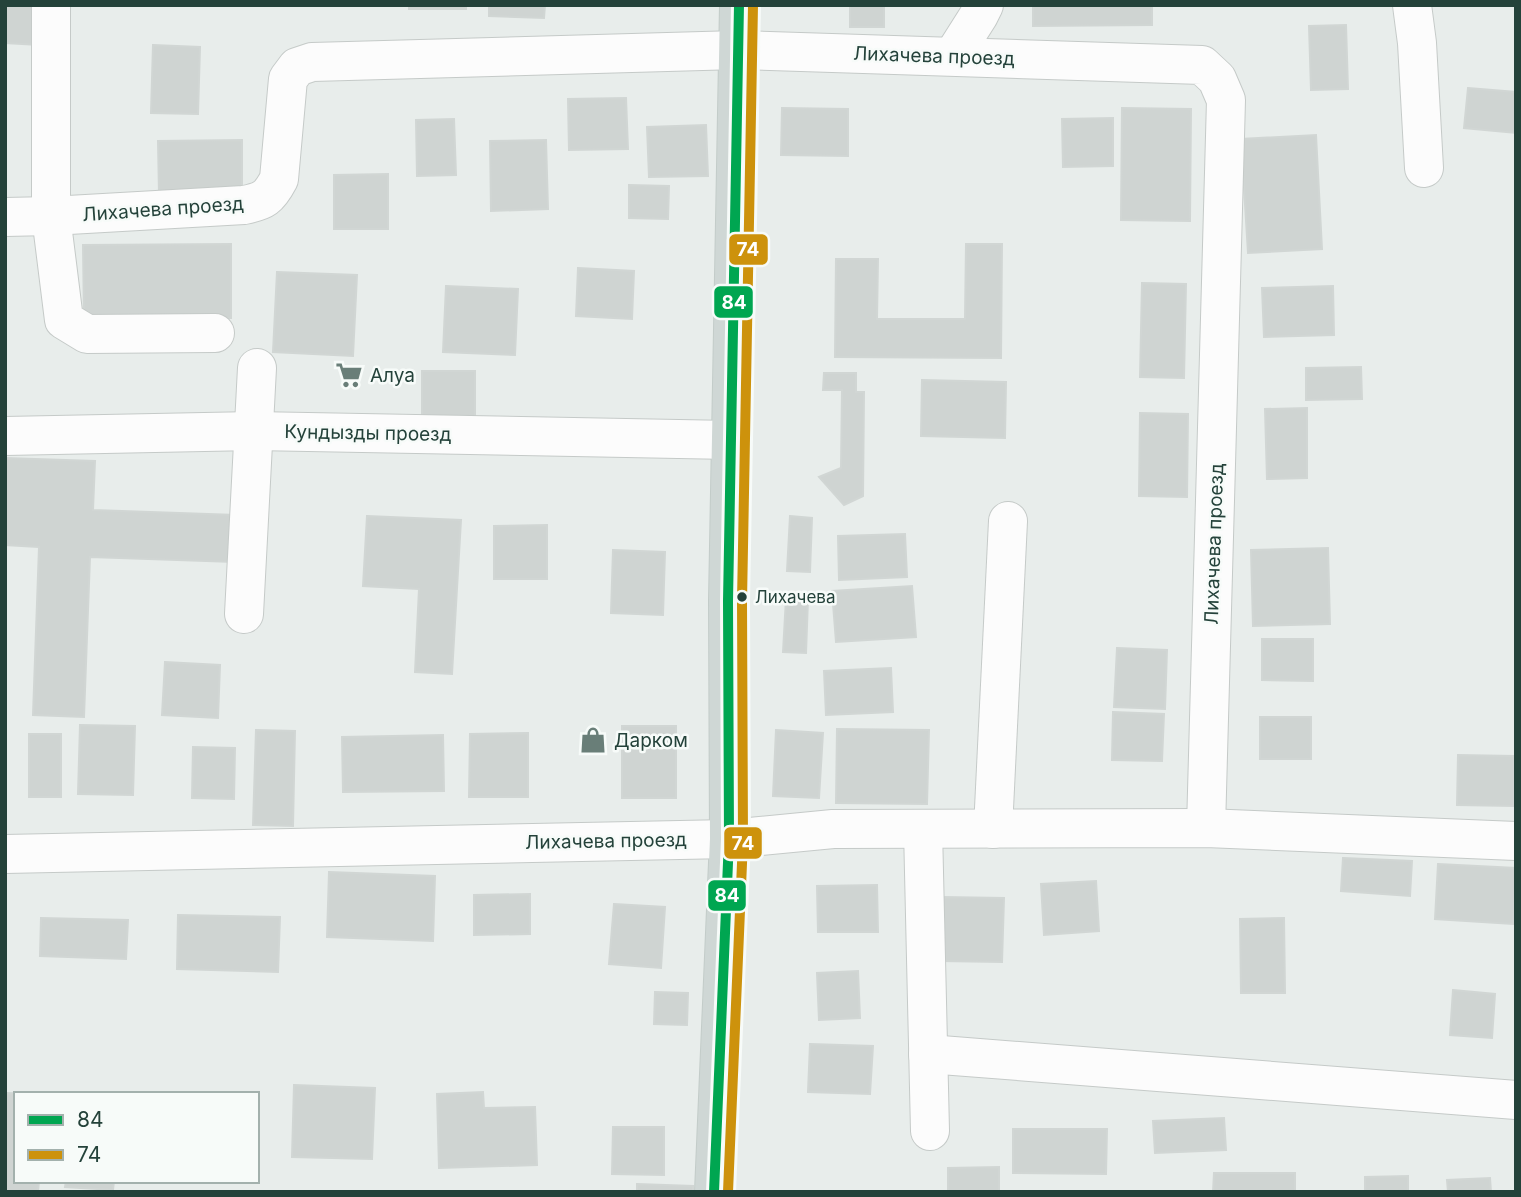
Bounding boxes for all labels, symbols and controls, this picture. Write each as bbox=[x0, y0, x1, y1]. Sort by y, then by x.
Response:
street label: Лихачева проезд bbox=[853, 42, 1015, 70]
street label: Лихачева проезд bbox=[81, 192, 245, 226]
line badge: 74 bbox=[728, 233, 769, 266]
text: 74 bbox=[737, 238, 759, 261]
line badge: 84 bbox=[713, 285, 754, 319]
text: 84 bbox=[721, 291, 747, 314]
supermarket icon: Алуа bbox=[334, 360, 364, 390]
place label: Алуа bbox=[370, 364, 415, 387]
street label: Кундызды проезд bbox=[284, 420, 452, 446]
street label: Лихачева проезд bbox=[1200, 463, 1228, 625]
place label: Лихачева bbox=[755, 587, 835, 607]
marker: Лихачева bbox=[735, 590, 749, 604]
shop icon: Дарком bbox=[578, 725, 608, 755]
place label: Дарком bbox=[614, 729, 688, 752]
line badge: 74 bbox=[723, 826, 763, 860]
street label: Лихачева проезд bbox=[525, 828, 687, 854]
text: 74 bbox=[732, 832, 754, 855]
line badge: 84 bbox=[707, 879, 747, 912]
text: 84 bbox=[714, 884, 740, 907]
legend bbox=[14, 1092, 259, 1183]
text: 84 bbox=[77, 1107, 104, 1132]
text: 74 bbox=[77, 1142, 101, 1167]

